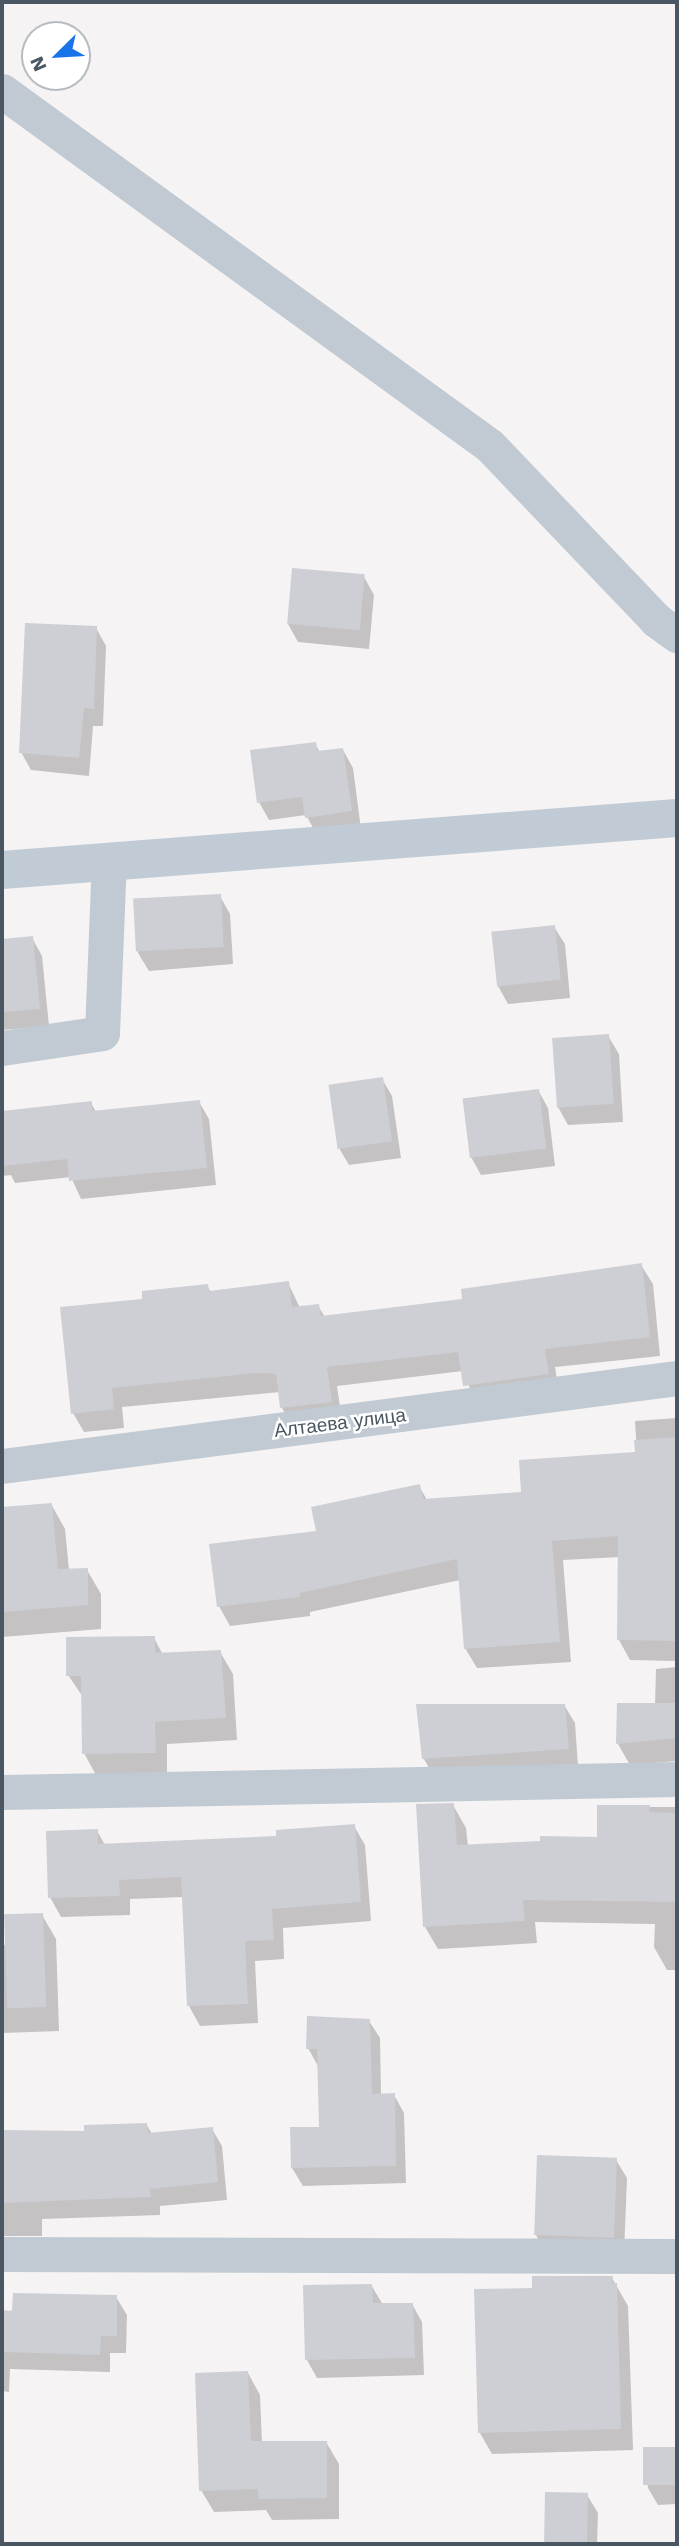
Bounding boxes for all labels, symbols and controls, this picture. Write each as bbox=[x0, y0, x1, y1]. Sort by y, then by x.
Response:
north arrow bbox=[21, 21, 91, 91]
text: N bbox=[25, 53, 52, 75]
street label: Алтаева улица bbox=[273, 1404, 407, 1442]

